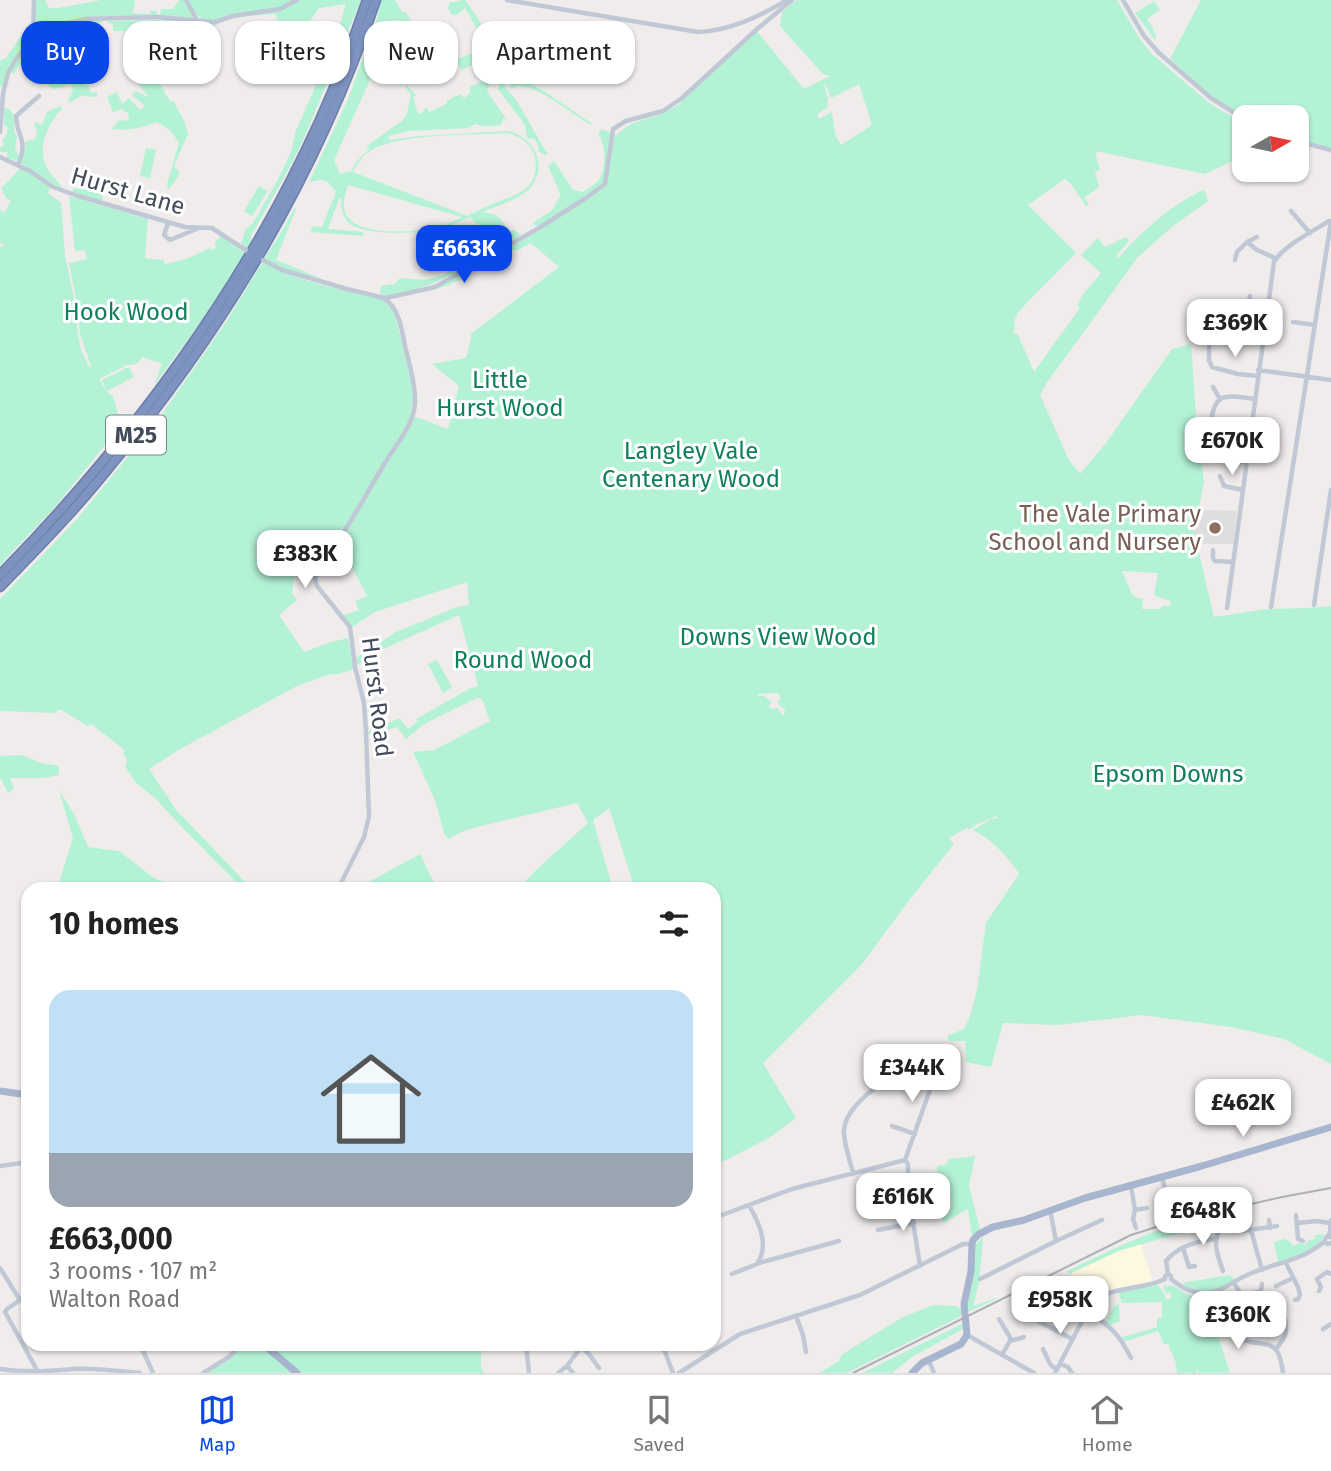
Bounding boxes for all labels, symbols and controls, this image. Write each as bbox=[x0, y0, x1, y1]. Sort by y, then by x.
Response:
chip: Buy bbox=[21, 21, 109, 84]
chip: Rent bbox=[123, 21, 221, 84]
chip: Filters bbox=[235, 21, 350, 84]
chip: New bbox=[364, 21, 458, 84]
chip: Apartment bbox=[472, 21, 635, 84]
north arrow bbox=[1232, 105, 1309, 182]
map controls bbox=[1232, 105, 1309, 182]
street label: Hurst Lane bbox=[68, 161, 188, 221]
pin: £663K bbox=[415, 226, 513, 285]
text: £663K bbox=[432, 234, 496, 262]
park label: Hook Wood bbox=[64, 298, 188, 326]
pin: £369K bbox=[1186, 300, 1284, 359]
text: £369K bbox=[1203, 308, 1267, 336]
park label: Little Hurst Wood bbox=[436, 366, 564, 422]
road number: M25 bbox=[106, 416, 166, 454]
pin: £670K bbox=[1183, 418, 1281, 477]
text: £670K bbox=[1201, 426, 1263, 454]
park label: Langley Vale Centenary Wood bbox=[602, 437, 780, 493]
place label: The Vale Primary School and Nursery bbox=[989, 500, 1201, 556]
marker: The Vale Primary School and Nursery bbox=[1207, 520, 1223, 536]
pin: £383K bbox=[256, 530, 354, 590]
text: £383K bbox=[273, 539, 337, 567]
park label: Downs View Wood bbox=[679, 623, 877, 651]
street label: Hurst Road bbox=[356, 635, 398, 759]
park label: Round Wood bbox=[454, 646, 592, 674]
park label: Epsom Downs bbox=[1093, 760, 1243, 788]
icon: filters bbox=[655, 905, 693, 943]
text: 10 homes bbox=[49, 906, 179, 942]
icon: home bbox=[308, 1036, 434, 1162]
pin: £344K bbox=[863, 1044, 961, 1104]
text: £344K bbox=[880, 1053, 944, 1081]
pin: £462K bbox=[1194, 1080, 1292, 1139]
text: £462K bbox=[1211, 1088, 1275, 1116]
pin: £616K bbox=[854, 1174, 952, 1233]
text: £616K bbox=[872, 1182, 934, 1210]
pin: £648K bbox=[1154, 1188, 1252, 1247]
text: £648K bbox=[1170, 1196, 1236, 1224]
text: £663,000 bbox=[49, 1221, 173, 1257]
text: 3 rooms · 107 m² bbox=[49, 1257, 217, 1285]
pin: £958K bbox=[1011, 1276, 1109, 1336]
text: Walton Road bbox=[49, 1285, 180, 1313]
text: £958K bbox=[1027, 1285, 1093, 1313]
pin: £360K bbox=[1189, 1292, 1287, 1351]
text: £360K bbox=[1205, 1300, 1271, 1328]
tab: Map bbox=[198, 1391, 236, 1456]
tab: Saved bbox=[633, 1391, 685, 1456]
tab: Home bbox=[1082, 1391, 1132, 1456]

